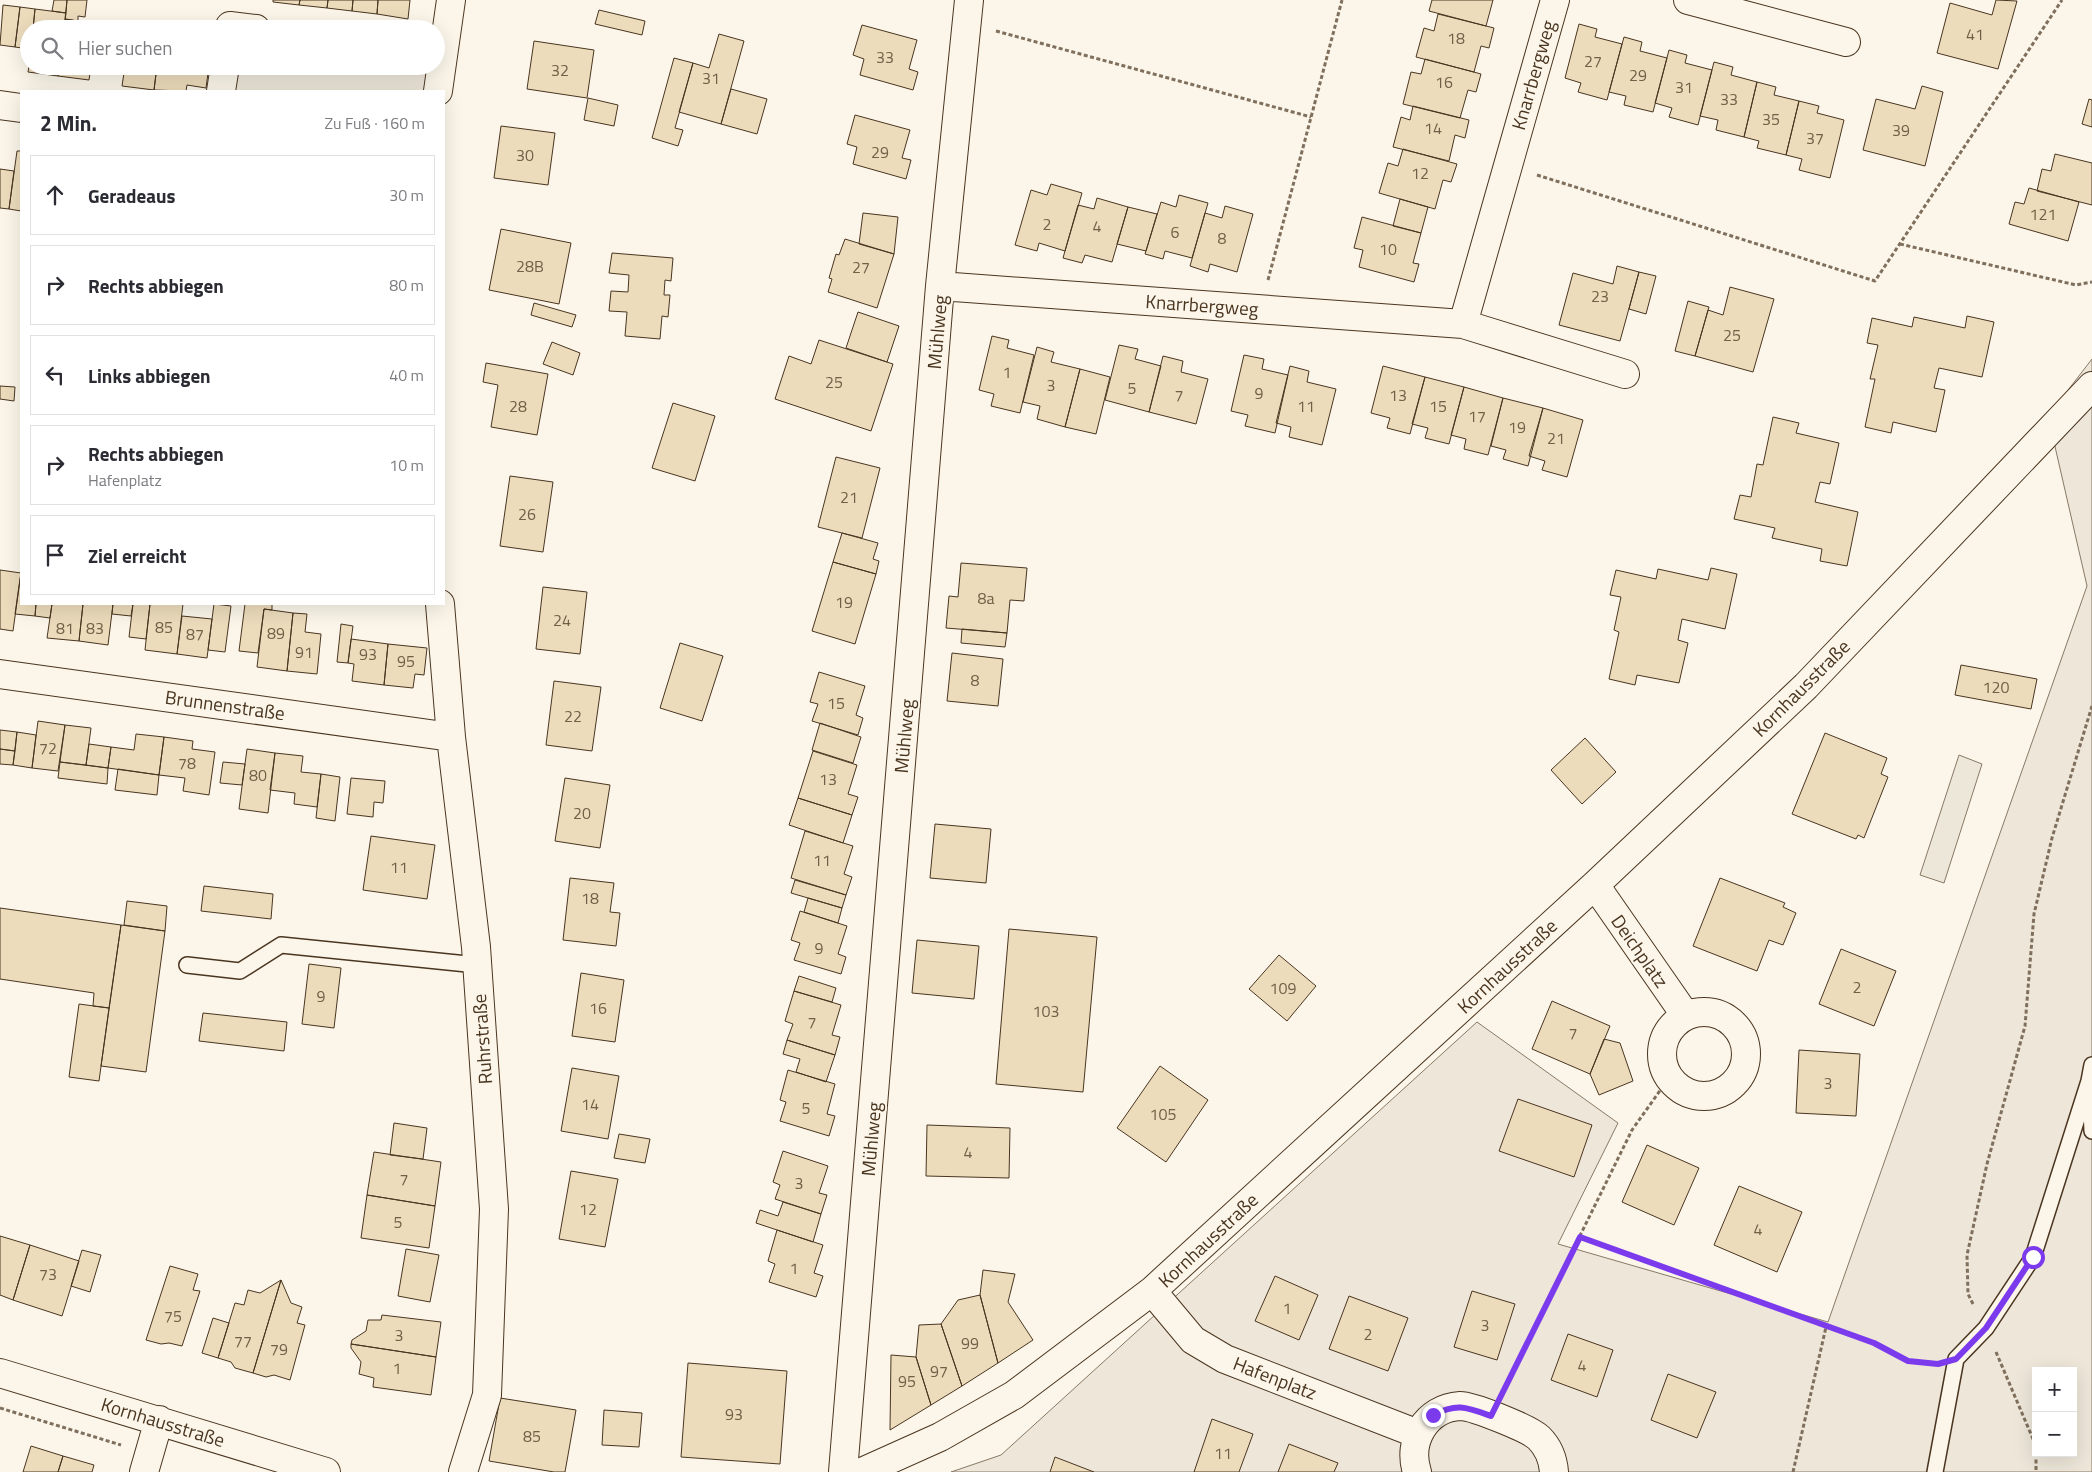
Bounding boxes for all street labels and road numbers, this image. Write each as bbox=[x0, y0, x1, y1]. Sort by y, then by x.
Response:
street label: Knarrbergweg bbox=[1503, 16, 1562, 133]
street label: Knarrbergweg bbox=[1145, 286, 1260, 323]
street label: Mühlweg bbox=[919, 293, 954, 370]
street label: Kornhausstraße bbox=[1745, 632, 1856, 743]
street label: Brunnenstraße bbox=[163, 682, 287, 727]
street label: Mühlweg bbox=[886, 697, 921, 774]
street label: Deichplatz bbox=[1605, 908, 1676, 993]
street label: Kornhausstraße bbox=[1450, 911, 1563, 1020]
street label: Ruhrstraße bbox=[464, 993, 499, 1085]
street label: Mühlweg bbox=[853, 1100, 888, 1177]
street label: Kornhausstraße bbox=[1151, 1185, 1264, 1294]
street label: Hafenplatz bbox=[1229, 1348, 1321, 1407]
street label: Kornhausstraße bbox=[98, 1389, 229, 1454]

